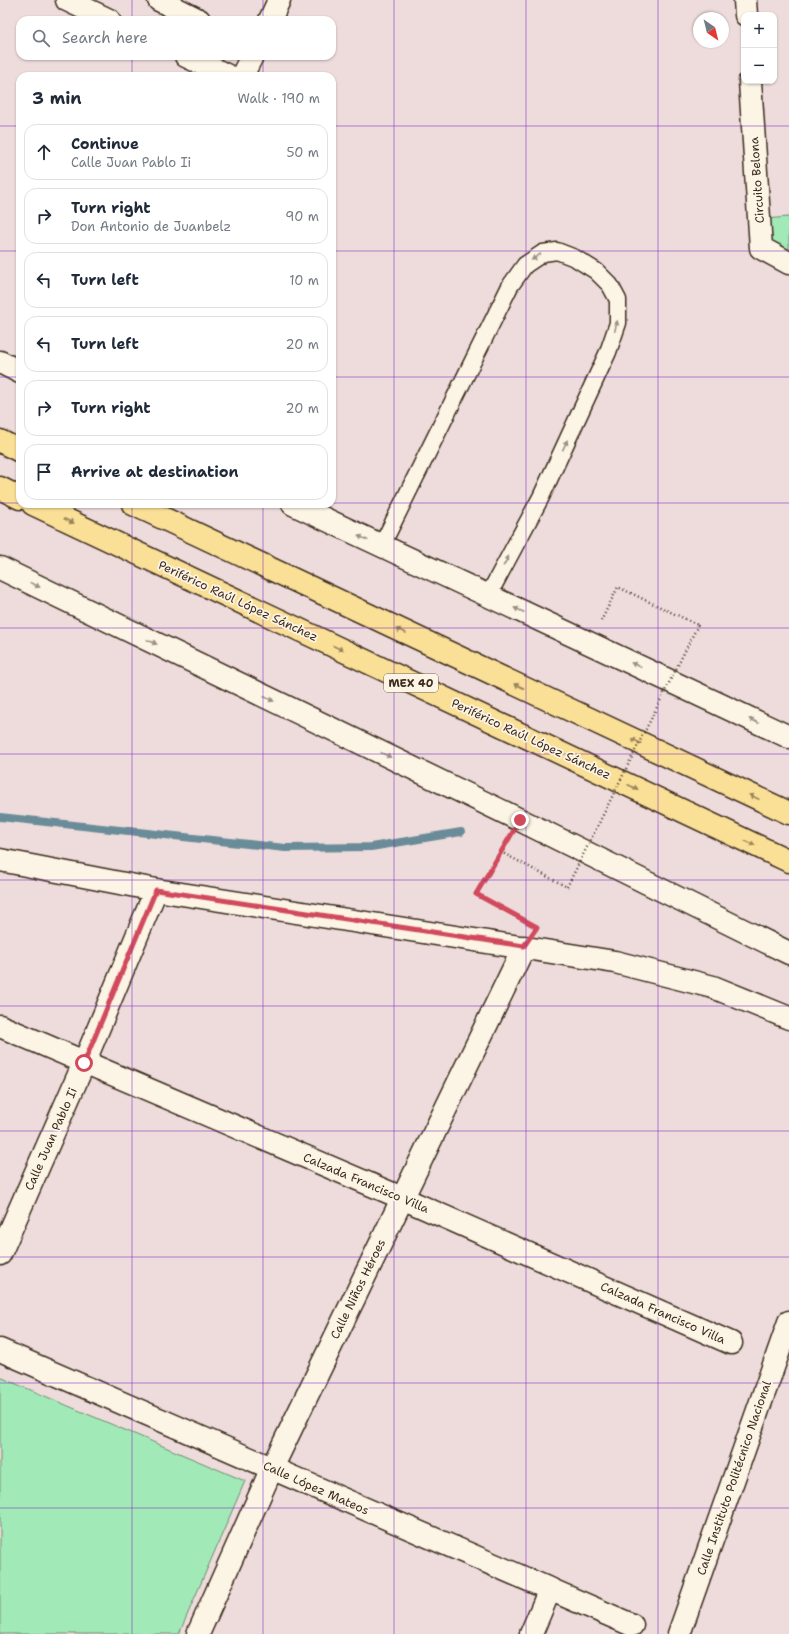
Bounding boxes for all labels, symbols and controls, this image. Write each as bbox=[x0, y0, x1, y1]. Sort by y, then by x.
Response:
north arrow bbox=[693, 12, 729, 48]
map controls bbox=[741, 12, 777, 84]
button: + bbox=[741, 12, 777, 48]
search box bbox=[16, 16, 336, 60]
icon: search bbox=[30, 27, 52, 49]
text: Search here bbox=[62, 28, 148, 48]
button: − bbox=[741, 48, 777, 84]
text: 3 min bbox=[32, 87, 82, 109]
text: Walk · 190 m bbox=[238, 90, 320, 107]
text: Continue bbox=[71, 134, 139, 154]
street label: Circuito Belona bbox=[746, 136, 768, 224]
icon: ahead bbox=[33, 141, 55, 163]
text: 50 m bbox=[286, 144, 319, 161]
text: Calle Juan Pablo Ii bbox=[71, 154, 191, 171]
text: Turn right bbox=[71, 198, 151, 218]
icon: right bbox=[33, 205, 55, 227]
text: 90 m bbox=[285, 208, 319, 225]
text: Don Antonio de Juanbelz bbox=[71, 218, 231, 235]
one-way arrow bbox=[530, 254, 542, 261]
icon: left bbox=[33, 269, 55, 291]
text: Turn left bbox=[71, 270, 139, 290]
text: 10 m bbox=[289, 272, 319, 289]
one-way arrow bbox=[614, 320, 620, 333]
icon: left bbox=[33, 333, 55, 355]
text: Turn left bbox=[71, 334, 139, 354]
text: 20 m bbox=[286, 336, 319, 353]
icon: right bbox=[33, 397, 55, 419]
text: Turn right bbox=[71, 398, 151, 418]
text: 20 m bbox=[286, 400, 319, 417]
one-way arrow bbox=[562, 440, 568, 451]
icon: arrive bbox=[33, 461, 55, 483]
text: Arrive at destination bbox=[71, 462, 239, 482]
one-way arrow bbox=[63, 518, 74, 524]
one-way arrow bbox=[357, 535, 368, 541]
one-way arrow bbox=[503, 555, 510, 567]
street label: Periférico Raúl López Sánchez bbox=[156, 557, 320, 645]
one-way arrow bbox=[29, 582, 41, 588]
one-way arrow bbox=[513, 607, 524, 613]
one-way arrow bbox=[395, 628, 407, 634]
one-way arrow bbox=[146, 639, 158, 645]
one-way arrow bbox=[332, 645, 344, 651]
one-way arrow bbox=[631, 662, 642, 668]
road number: MEX 40 bbox=[384, 674, 438, 692]
one-way arrow bbox=[513, 683, 524, 689]
one-way arrow bbox=[263, 695, 275, 702]
street label: Periférico Raúl López Sánchez bbox=[449, 695, 613, 783]
one-way arrow bbox=[748, 718, 759, 724]
one-way arrow bbox=[630, 738, 642, 744]
one-way arrow bbox=[380, 752, 392, 758]
one-way arrow bbox=[627, 784, 638, 790]
one-way arrow bbox=[748, 794, 759, 800]
route end bbox=[511, 811, 529, 829]
one-way arrow bbox=[745, 840, 756, 846]
route start bbox=[75, 1054, 93, 1072]
street label: Calle Juan Pablo Ii bbox=[21, 1085, 81, 1193]
street label: Calzada Francisco Villa bbox=[301, 1149, 432, 1217]
street label: Calle Niños Héroes bbox=[327, 1236, 389, 1342]
street label: Calzada Francisco Villa bbox=[598, 1278, 729, 1348]
street label: Calle Instituto Politécnico Nacional bbox=[693, 1378, 775, 1577]
street label: Calle López Mateos bbox=[261, 1457, 372, 1519]

